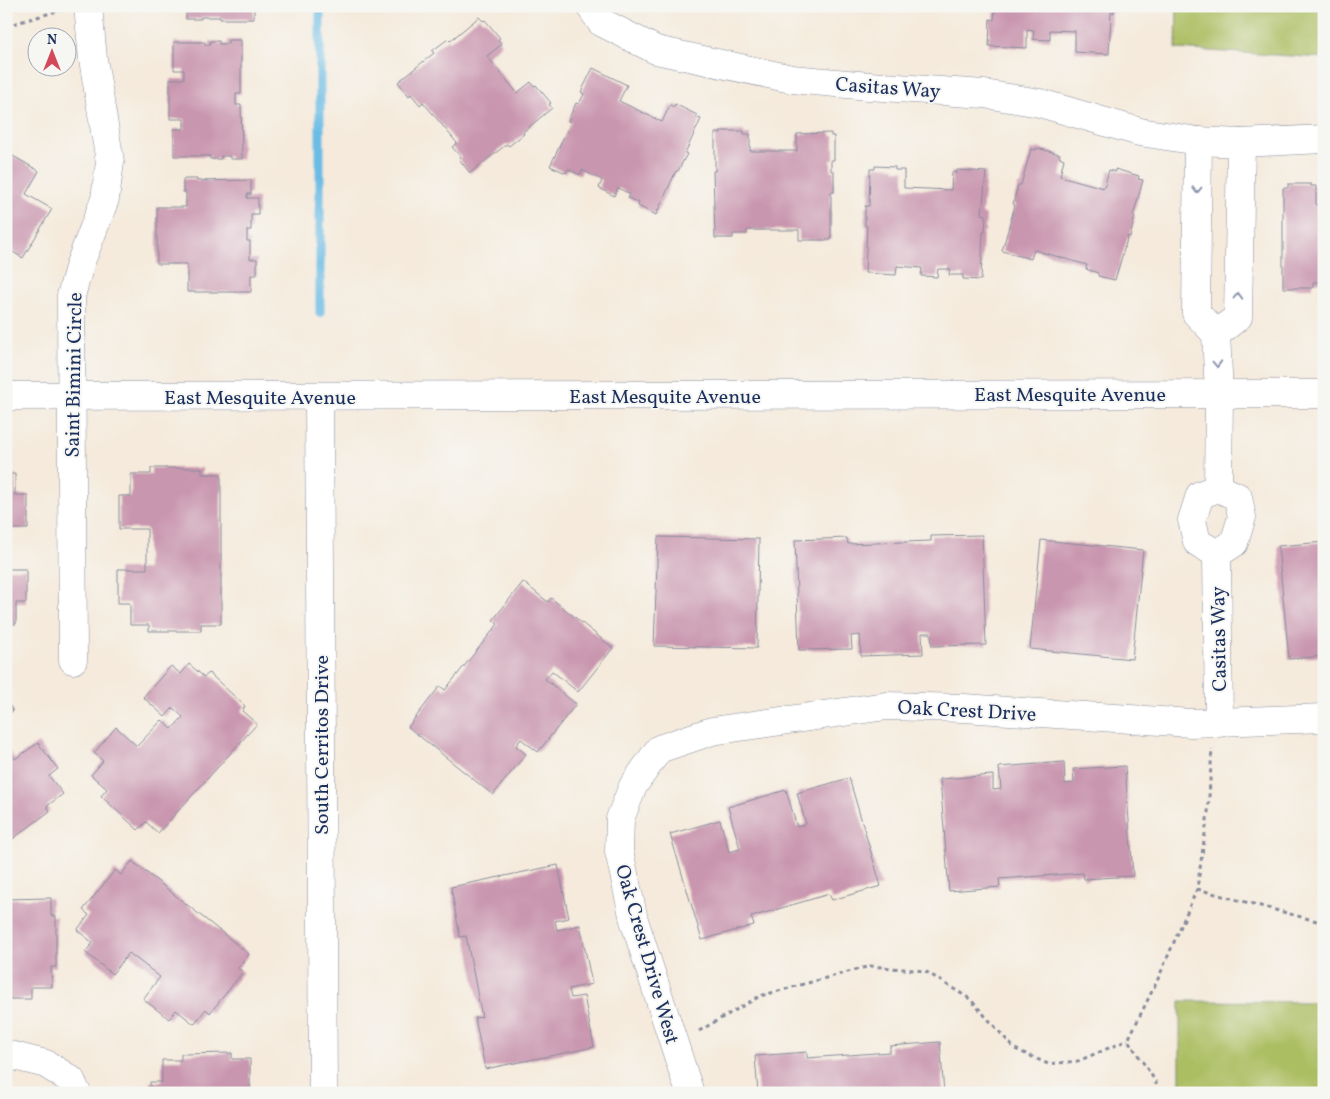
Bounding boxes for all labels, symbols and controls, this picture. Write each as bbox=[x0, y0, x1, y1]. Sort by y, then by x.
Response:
north arrow bbox=[28, 28, 78, 78]
text: N bbox=[47, 31, 57, 50]
street label: Casitas Way bbox=[834, 71, 942, 107]
one-way arrow bbox=[1192, 186, 1202, 194]
street label: Saint Bimini Circle bbox=[60, 292, 90, 458]
one-way arrow bbox=[1233, 292, 1244, 300]
one-way arrow bbox=[1212, 360, 1223, 368]
street label: East Mesquite Avenue bbox=[974, 382, 1166, 410]
street label: East Mesquite Avenue bbox=[569, 384, 761, 412]
street label: East Mesquite Avenue bbox=[164, 385, 356, 413]
street label: Casitas Way bbox=[1205, 586, 1235, 692]
street label: South Cerritos Drive bbox=[309, 655, 337, 835]
street label: Oak Crest Drive bbox=[897, 694, 1037, 730]
street label: Oak Crest Drive West bbox=[607, 861, 685, 1048]

